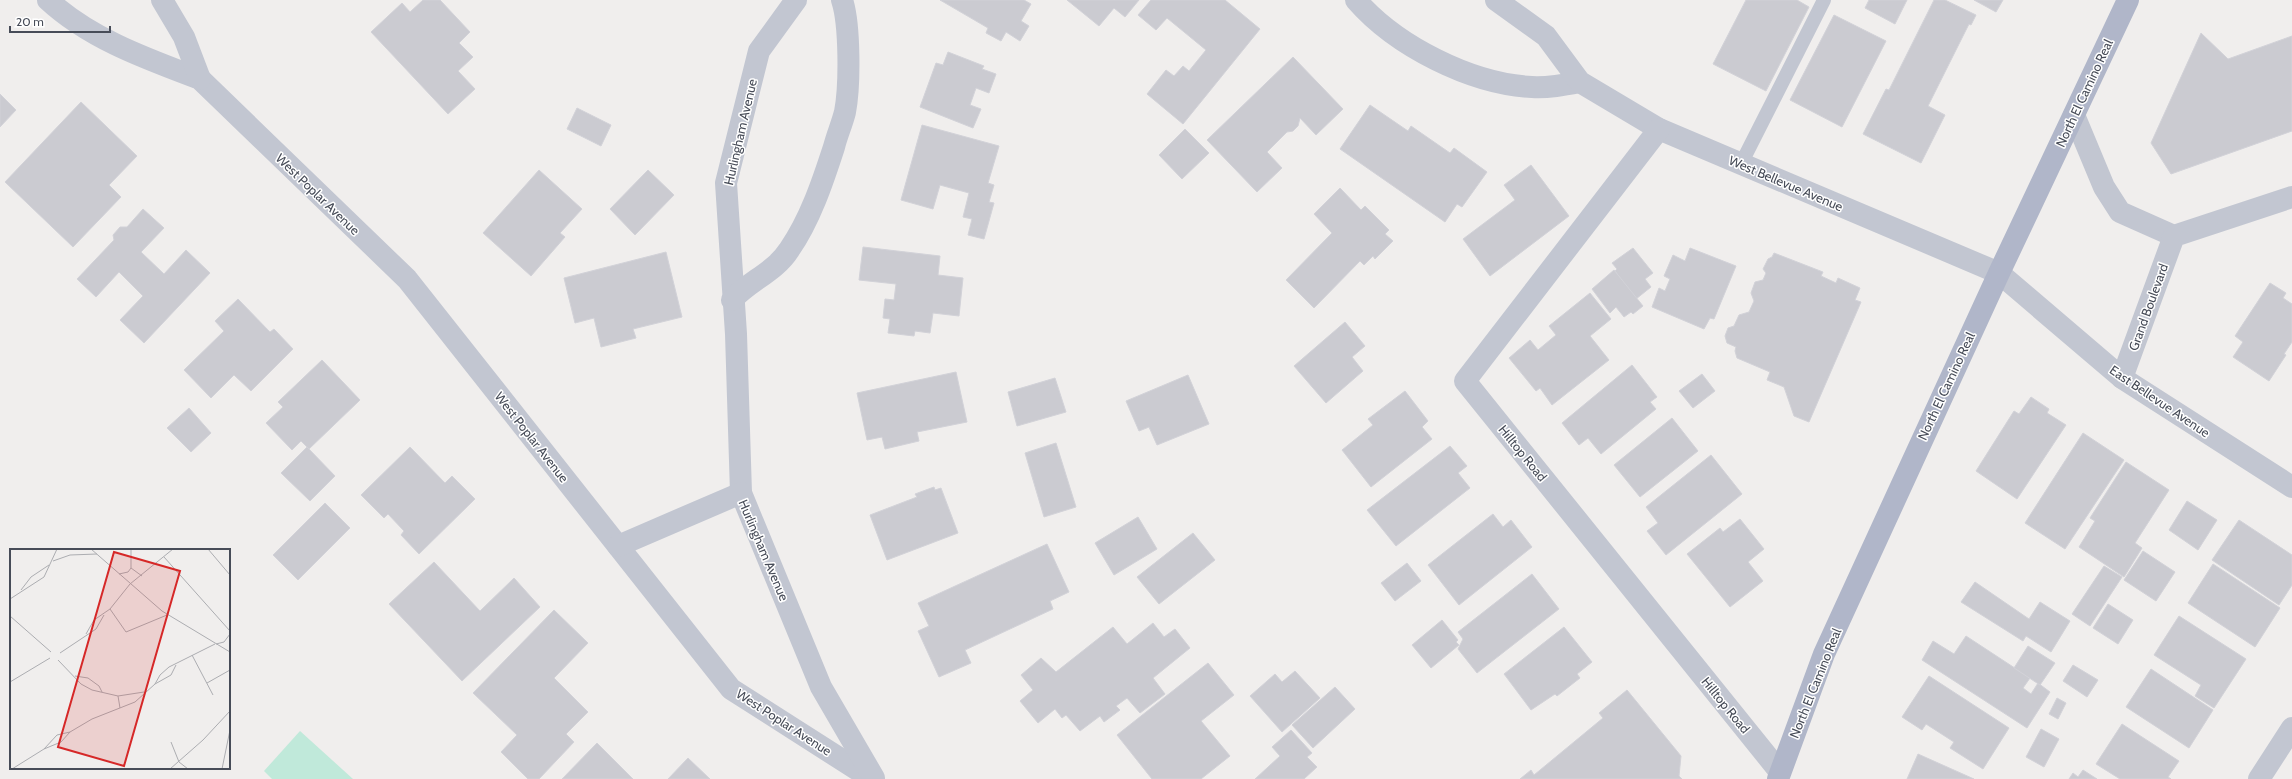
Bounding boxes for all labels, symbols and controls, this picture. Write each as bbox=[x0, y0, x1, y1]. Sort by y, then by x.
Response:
scale bar bbox=[10, 8, 110, 34]
text: 20 m bbox=[16, 14, 44, 29]
street label: North El Camino Real bbox=[2052, 37, 2116, 149]
street label: Hurlingham Avenue bbox=[720, 77, 760, 187]
street label: West Poplar Avenue bbox=[273, 150, 363, 238]
street label: West Bellevue Avenue bbox=[1727, 152, 1846, 214]
street label: Grand Boulevard bbox=[2125, 261, 2171, 353]
street label: North El Camino Real bbox=[1914, 330, 1978, 442]
street label: East Bellevue Avenue bbox=[2107, 362, 2213, 441]
street label: West Poplar Avenue bbox=[492, 389, 572, 486]
street label: Hilltop Road bbox=[1495, 422, 1551, 484]
street label: Hurlingham Avenue bbox=[735, 497, 793, 603]
inset map bbox=[10, 549, 230, 769]
street label: North El Camino Real bbox=[1786, 626, 1844, 740]
street label: Hilltop Road bbox=[1698, 674, 1754, 736]
street label: West Poplar Avenue bbox=[733, 685, 835, 759]

